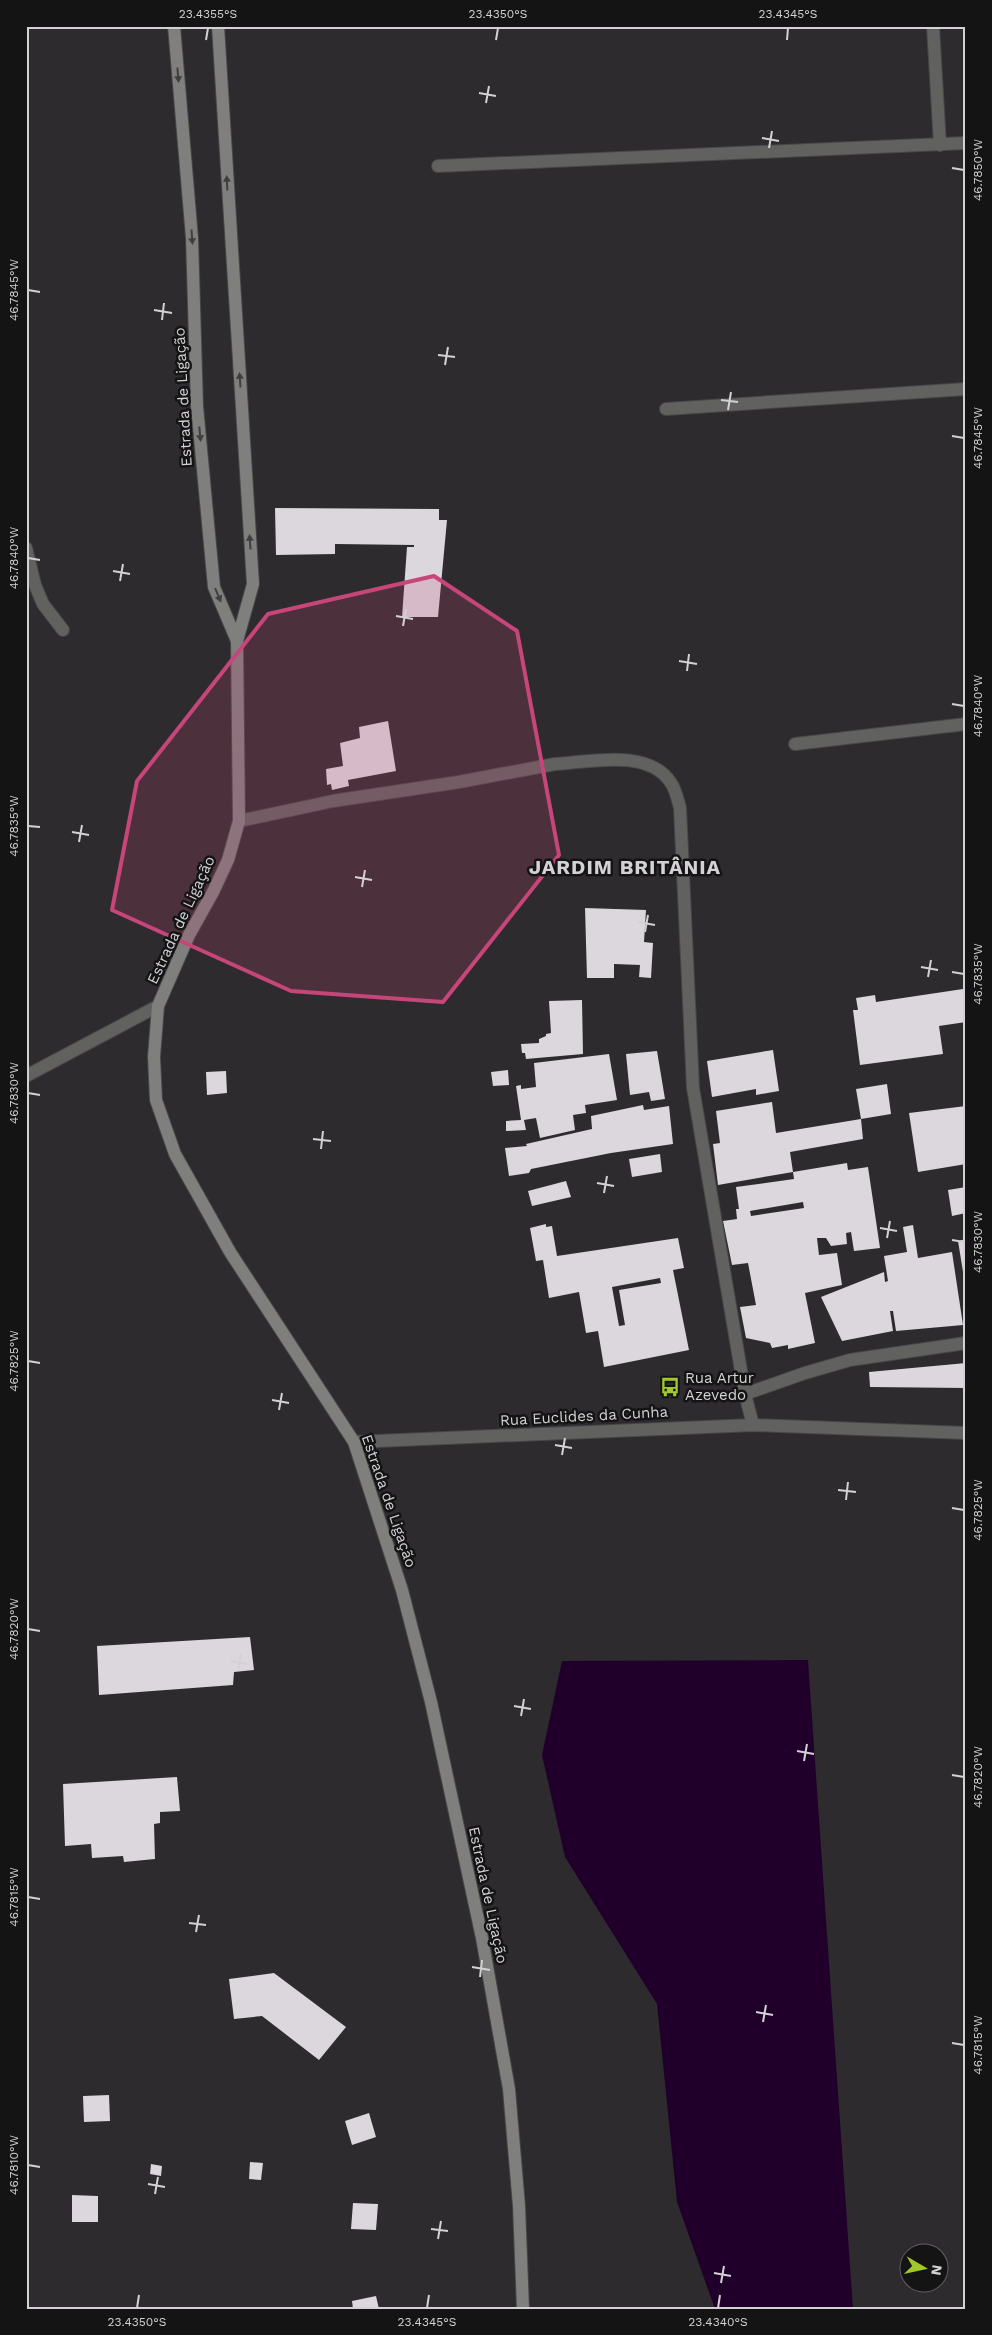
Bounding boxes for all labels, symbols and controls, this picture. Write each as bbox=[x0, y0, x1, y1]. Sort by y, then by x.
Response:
text: 23.4355°S bbox=[179, 7, 237, 21]
text: 23.4350°S bbox=[468, 7, 528, 21]
text: 23.4345°S bbox=[759, 7, 817, 21]
one-way arrow bbox=[174, 67, 182, 83]
text: 46.7850°W bbox=[971, 138, 985, 201]
one-way arrow bbox=[223, 175, 231, 191]
one-way arrow bbox=[188, 229, 196, 245]
text: 46.7845°W bbox=[7, 259, 21, 321]
street label: Estrada de Ligação bbox=[170, 327, 196, 467]
one-way arrow bbox=[235, 372, 243, 388]
text: 46.7845°W bbox=[971, 407, 985, 469]
one-way arrow bbox=[196, 426, 204, 442]
text: 46.7840°W bbox=[7, 526, 21, 589]
one-way arrow bbox=[246, 534, 254, 550]
one-way arrow bbox=[214, 588, 222, 602]
text: 46.7840°W bbox=[971, 674, 985, 737]
text: 46.7835°W bbox=[7, 795, 21, 857]
street label: Estrada de Ligação bbox=[143, 853, 219, 987]
district label: JARDIM BRITÂNIA bbox=[529, 855, 721, 879]
text: 46.7835°W bbox=[971, 943, 985, 1005]
text: 46.7830°W bbox=[7, 1062, 21, 1124]
text: 46.7830°W bbox=[971, 1211, 985, 1273]
text: 46.7825°W bbox=[7, 1330, 21, 1392]
place label: Rua Artur Azevedo bbox=[685, 1369, 754, 1404]
bus stop icon: Rua Artur Azevedo bbox=[659, 1376, 681, 1398]
street label: Rua Euclides da Cunha bbox=[500, 1403, 669, 1429]
street label: Estrada de Ligação bbox=[358, 1432, 420, 1570]
text: 46.7825°W bbox=[971, 1479, 985, 1541]
text: 46.7820°W bbox=[7, 1597, 21, 1660]
text: 46.7820°W bbox=[971, 1745, 985, 1808]
street label: Estrada de Ligação bbox=[465, 1825, 511, 1965]
text: 46.7815°W bbox=[7, 1867, 21, 1927]
text: 46.7815°W bbox=[971, 2015, 985, 2075]
text: 46.7810°W bbox=[7, 2135, 21, 2195]
north arrow bbox=[900, 2242, 950, 2292]
text: N bbox=[928, 2264, 946, 2276]
text: 23.4350°S bbox=[107, 2315, 167, 2329]
text: 23.4345°S bbox=[398, 2315, 456, 2329]
text: 23.4340°S bbox=[688, 2315, 748, 2329]

